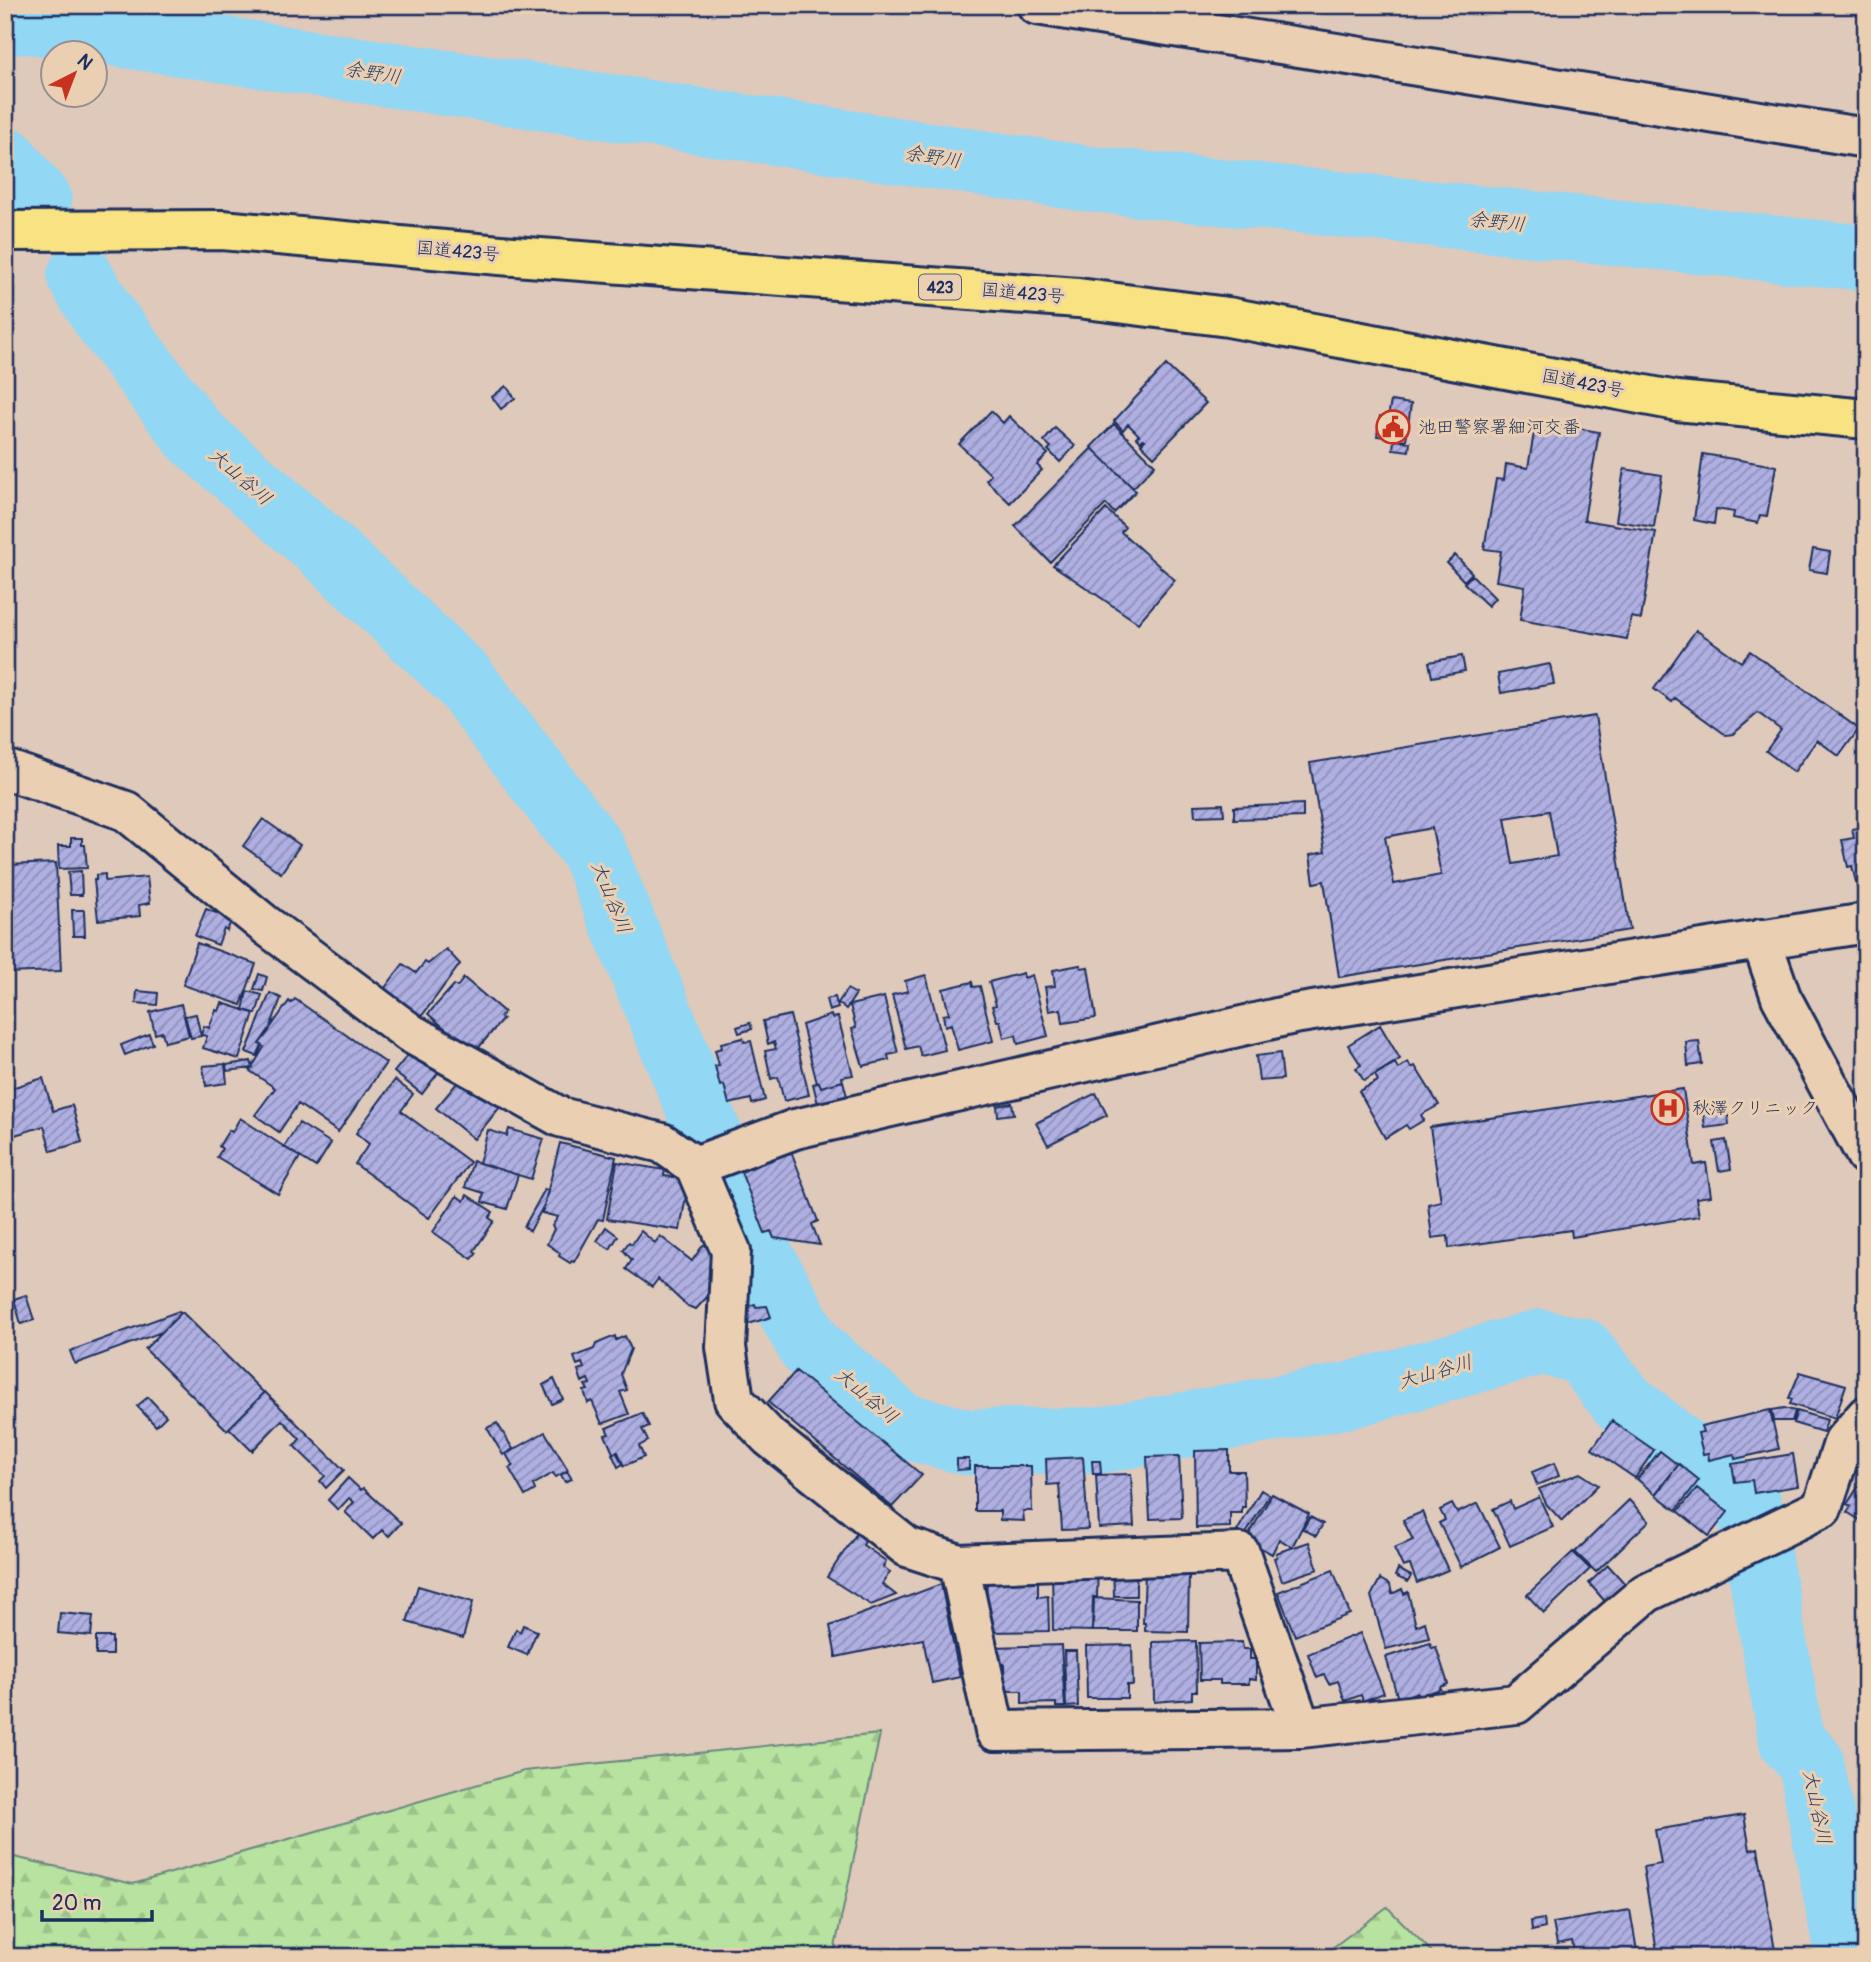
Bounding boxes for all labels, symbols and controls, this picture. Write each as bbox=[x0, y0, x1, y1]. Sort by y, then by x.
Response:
north arrow bbox=[38, 38, 108, 108]
text: N bbox=[72, 49, 98, 75]
water label: 余野川 bbox=[343, 57, 403, 89]
water label: 余野川 bbox=[903, 141, 963, 173]
water label: 余野川 bbox=[1467, 207, 1527, 237]
street label: 国道423号 bbox=[415, 236, 501, 267]
road number: 423 bbox=[919, 274, 961, 300]
street label: 国道423号 bbox=[980, 278, 1066, 309]
street label: 国道423号 bbox=[1539, 364, 1626, 403]
public building icon: 池田警察署細河交番 bbox=[1374, 408, 1412, 446]
place label: 池田警察署細河交番 bbox=[1418, 416, 1580, 439]
water label: 大山谷川 bbox=[204, 443, 277, 511]
water label: 大山谷川 bbox=[586, 858, 636, 937]
hospital icon: 秋澤クリニック bbox=[1649, 1089, 1687, 1127]
place label: 秋澤クリニック bbox=[1692, 1097, 1818, 1120]
water label: 大山谷川 bbox=[1395, 1350, 1475, 1394]
water label: 大山谷川 bbox=[830, 1362, 903, 1429]
water label: 大山谷川 bbox=[1797, 1768, 1837, 1847]
scale bar bbox=[42, 1878, 152, 1922]
text: 20 m bbox=[52, 1890, 101, 1917]

